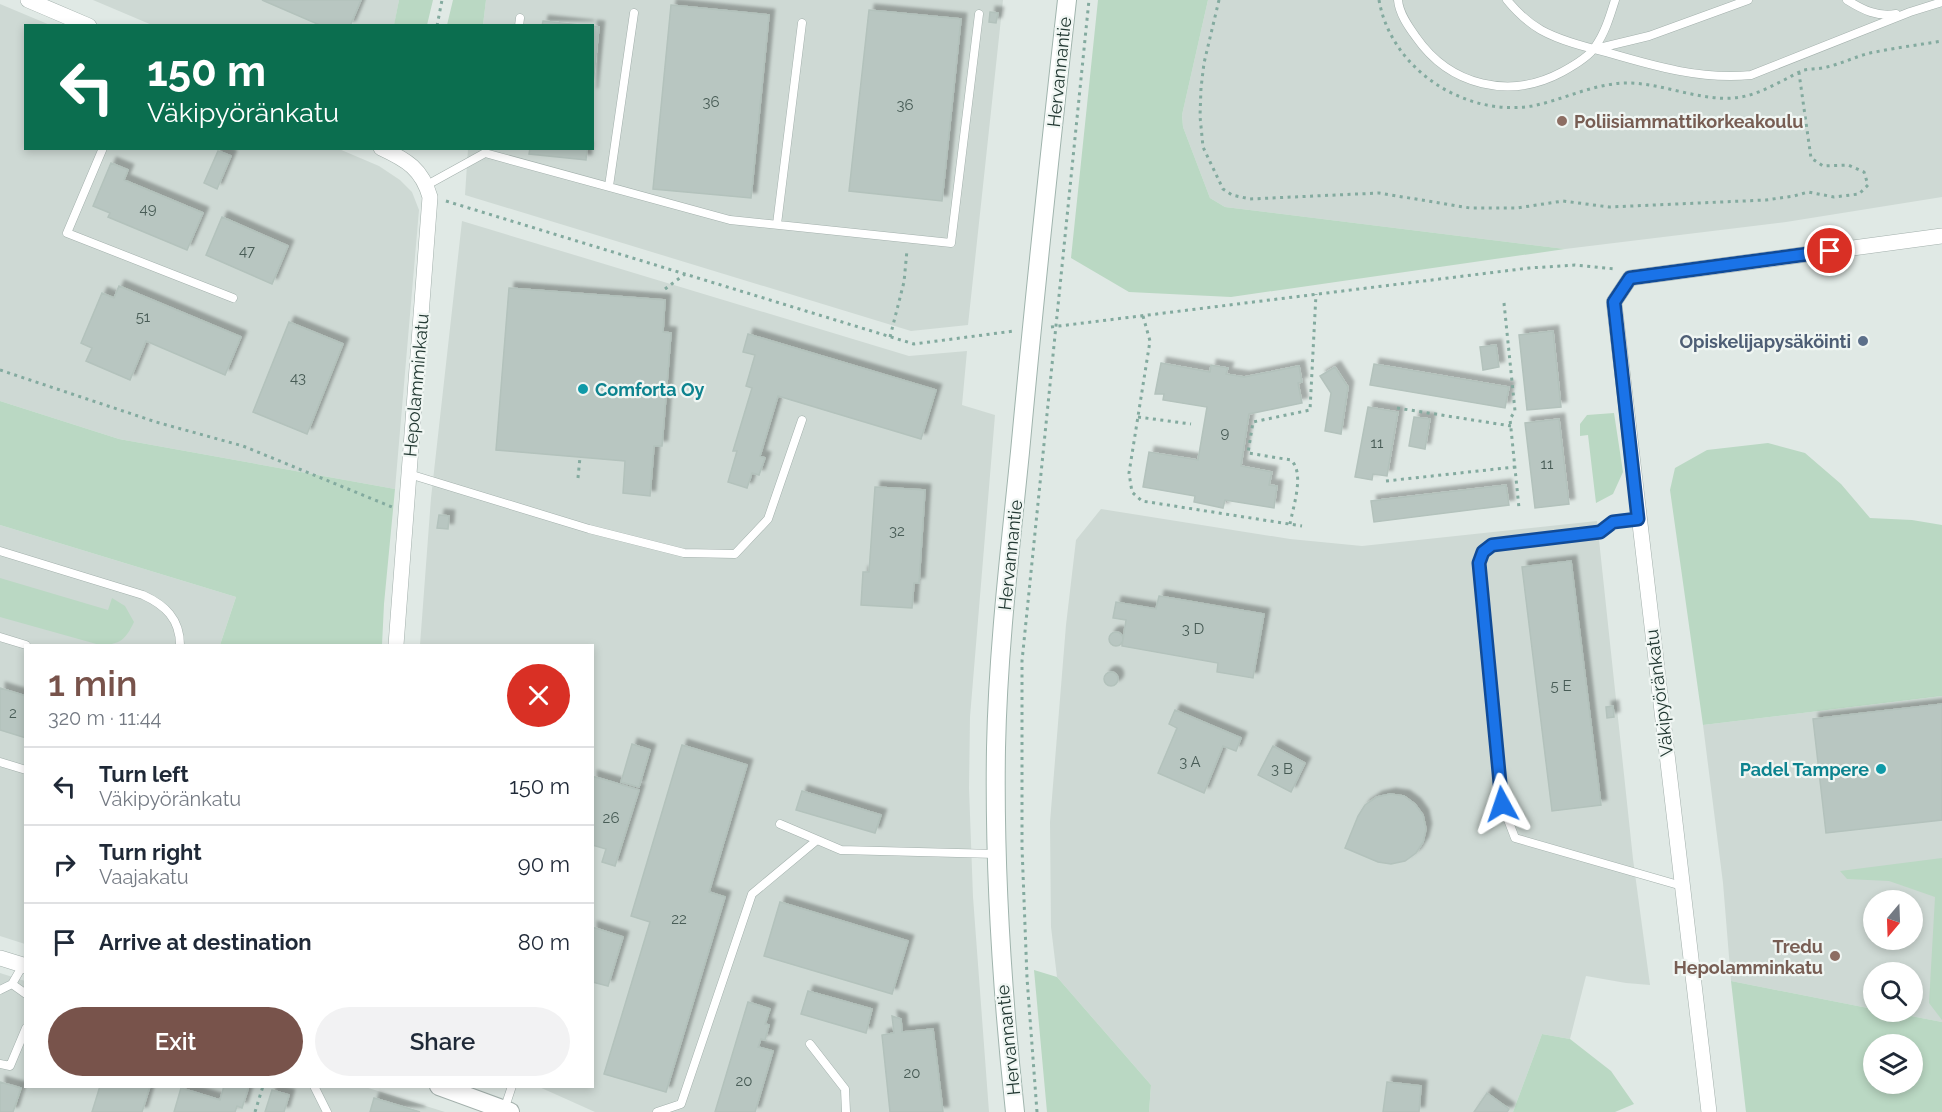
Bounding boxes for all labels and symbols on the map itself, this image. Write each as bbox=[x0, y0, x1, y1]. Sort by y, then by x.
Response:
street label: Hervannantie bbox=[1043, 15, 1075, 128]
house number: 36 bbox=[702, 93, 720, 111]
house number: 36 bbox=[896, 96, 914, 114]
place label: Poliisiammattikorkeakoulu bbox=[1574, 111, 1803, 132]
marker: Poliisiammattikorkeakoulu bbox=[1555, 114, 1569, 128]
house number: 49 bbox=[140, 200, 157, 218]
pin bbox=[1804, 225, 1855, 276]
house number: 47 bbox=[239, 242, 255, 260]
house number: 51 bbox=[136, 308, 151, 326]
street label: Hepolamminkatu bbox=[399, 313, 433, 457]
place label: Opiskelijapysäköinti bbox=[1680, 331, 1851, 352]
marker: Opiskelijapysäköinti bbox=[1856, 334, 1870, 348]
house number: 43 bbox=[290, 369, 306, 387]
place label: Comforta Oy bbox=[595, 379, 704, 400]
marker: Comforta Oy bbox=[576, 382, 590, 396]
house number: 9 bbox=[1221, 424, 1230, 442]
house number: 11 bbox=[1371, 434, 1384, 452]
house number: 11 bbox=[1541, 455, 1554, 473]
street label: Hervannantie bbox=[994, 498, 1026, 611]
house number: 32 bbox=[889, 522, 905, 540]
house number: 3 D bbox=[1182, 620, 1205, 638]
street label: Väkipyöränkatu bbox=[1641, 628, 1677, 758]
house number: 5 E bbox=[1550, 677, 1572, 695]
house number: 2 bbox=[9, 704, 17, 722]
house number: 3 A bbox=[1179, 753, 1201, 771]
place label: Padel Tampere bbox=[1740, 759, 1869, 780]
house number: 3 B bbox=[1271, 760, 1293, 778]
marker: Padel Tampere bbox=[1874, 762, 1888, 776]
position arrow bbox=[1470, 772, 1534, 836]
house number: 26 bbox=[603, 809, 619, 827]
north arrow bbox=[1863, 890, 1923, 950]
house number: 22 bbox=[671, 910, 687, 928]
place label: Tredu Hepolamminkatu bbox=[1673, 936, 1823, 978]
marker: Tredu Hepolamminkatu bbox=[1828, 949, 1842, 963]
street label: Hervannantie bbox=[992, 983, 1024, 1096]
house number: 20 bbox=[904, 1064, 921, 1082]
house number: 20 bbox=[736, 1072, 753, 1090]

